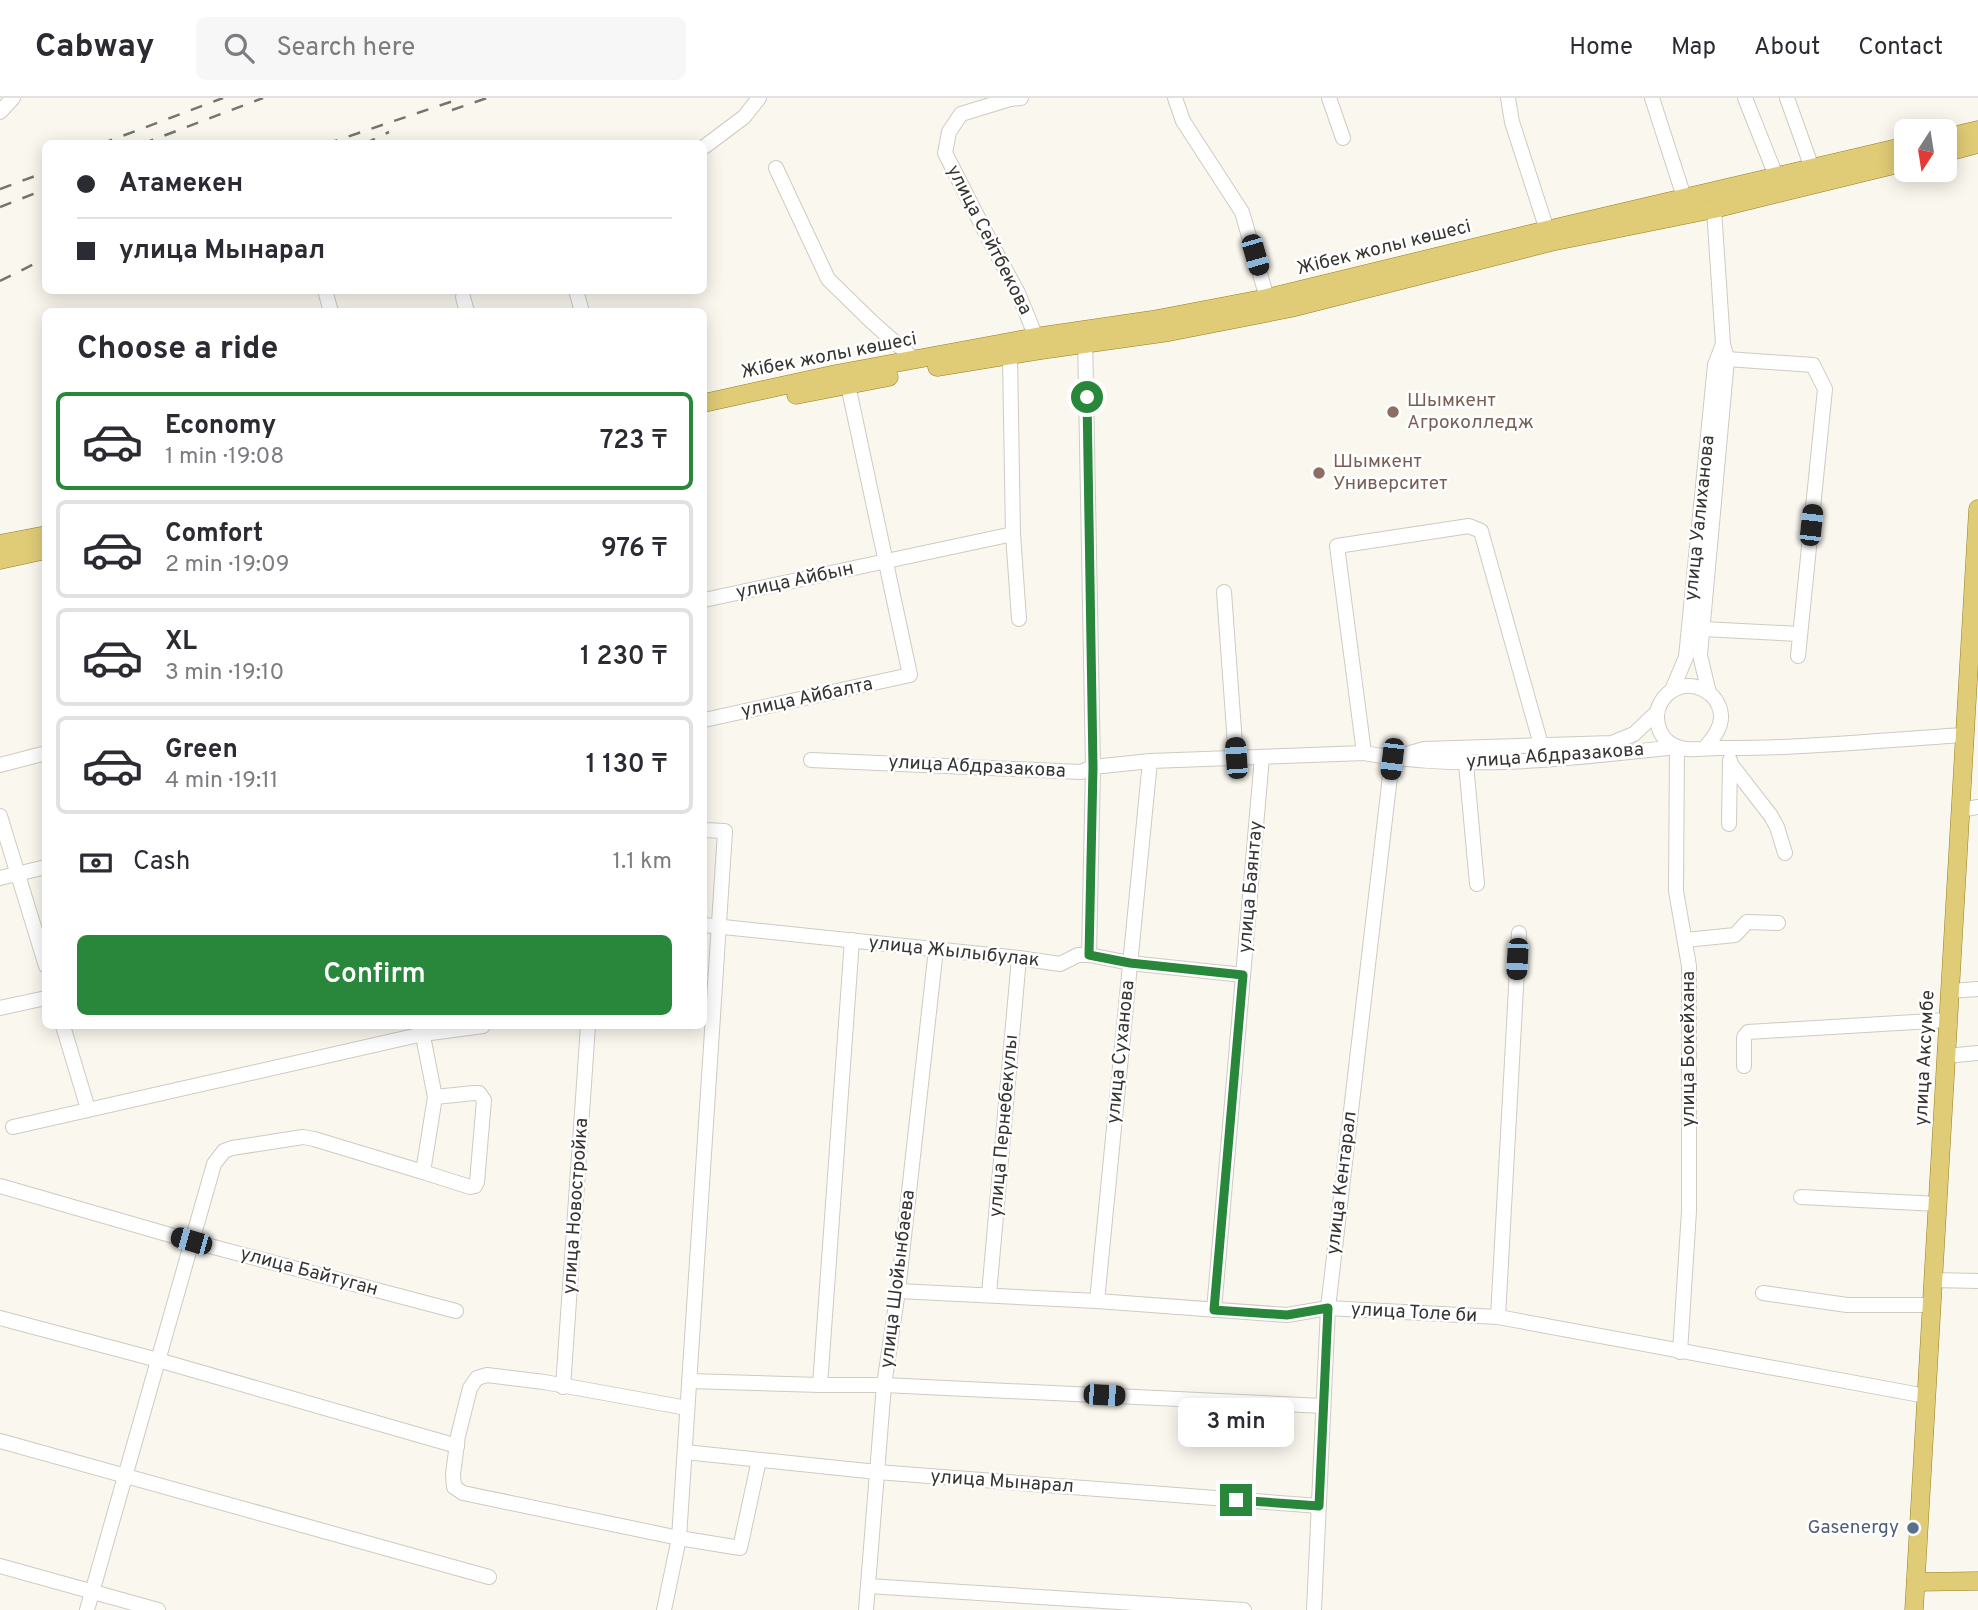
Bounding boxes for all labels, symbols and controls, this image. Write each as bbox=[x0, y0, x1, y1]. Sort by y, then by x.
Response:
search box bbox=[196, 17, 686, 80]
text: Cabway bbox=[35, 27, 154, 69]
icon: search bbox=[220, 29, 258, 67]
text: Search here bbox=[276, 32, 415, 65]
text: Home bbox=[1569, 33, 1633, 63]
text: Map bbox=[1671, 33, 1716, 63]
text: About bbox=[1754, 33, 1820, 63]
text: Contact bbox=[1858, 33, 1943, 63]
north arrow bbox=[1894, 119, 1956, 182]
map controls bbox=[1894, 119, 1957, 182]
street label: улица Сейтбекова bbox=[941, 161, 1037, 319]
text: Атамекен bbox=[119, 168, 243, 201]
street label: Жібек жолы көшесі bbox=[1294, 215, 1474, 281]
car bbox=[1240, 232, 1271, 278]
text: улица Мынарал bbox=[119, 235, 325, 268]
street label: Жібек жолы көшесі bbox=[739, 327, 919, 385]
text: Choose a ride bbox=[77, 330, 278, 370]
route start bbox=[1071, 381, 1103, 413]
place label: Шымкент Агроколледж bbox=[1407, 389, 1534, 435]
marker: Шымкент Агроколледж bbox=[1385, 404, 1401, 420]
icon: car bbox=[81, 410, 144, 473]
text: Economy bbox=[165, 410, 276, 443]
text: 723 ₸ bbox=[600, 425, 668, 458]
street label: улица Уалиханова bbox=[1679, 434, 1721, 602]
text: 1 min · 19:08 bbox=[165, 443, 284, 472]
place label: Шымкент Университет bbox=[1333, 450, 1448, 496]
marker: Шымкент Университет bbox=[1311, 465, 1327, 481]
car bbox=[1799, 503, 1824, 547]
icon: car bbox=[81, 518, 144, 581]
text: Comfort bbox=[165, 518, 263, 551]
text: 976 ₸ bbox=[601, 533, 668, 566]
text: 2 min · 19:09 bbox=[165, 551, 290, 580]
street label: улица Айбын bbox=[734, 557, 856, 605]
icon: car bbox=[81, 626, 144, 689]
text: XL bbox=[165, 626, 197, 659]
text: 1 230 ₸ bbox=[580, 641, 668, 674]
text: 3 min · 19:10 bbox=[165, 659, 284, 688]
street label: улица Айбалта bbox=[739, 672, 875, 724]
icon: car bbox=[81, 734, 144, 797]
text: Green bbox=[165, 734, 238, 767]
car bbox=[1225, 736, 1248, 780]
car bbox=[1380, 737, 1405, 781]
street label: улица Абдразакова bbox=[1465, 738, 1645, 774]
text: 1 130 ₸ bbox=[586, 749, 668, 782]
street label: улица Абдразакова bbox=[888, 750, 1066, 784]
text: 4 min · 19:11 bbox=[165, 767, 278, 796]
street label: улица Баянтау bbox=[1233, 820, 1269, 954]
icon: cash bbox=[77, 844, 115, 882]
text: Cash bbox=[133, 846, 190, 879]
text: 1.1 km bbox=[613, 848, 672, 877]
street label: улица Жылыбулак bbox=[867, 931, 1041, 973]
button: Confirm bbox=[77, 935, 672, 1015]
car bbox=[1506, 937, 1529, 981]
street label: улица Бокейхана bbox=[1677, 971, 1701, 1127]
street label: улица Суханова bbox=[1102, 979, 1140, 1125]
street label: улица Аксумбе bbox=[1909, 989, 1941, 1127]
street label: улица Пернебекулы bbox=[984, 1034, 1024, 1218]
street label: улица Кентарал bbox=[1321, 1110, 1363, 1256]
street label: улица Новостройка bbox=[558, 1117, 594, 1295]
street label: улица Шойынбаева bbox=[875, 1188, 921, 1370]
car bbox=[168, 1225, 215, 1257]
street label: улица Байтуган bbox=[237, 1242, 381, 1302]
street label: улица Толе би bbox=[1350, 1298, 1478, 1328]
car bbox=[1083, 1383, 1126, 1407]
callout: 3 min bbox=[1178, 1398, 1294, 1448]
text: 3 min bbox=[1206, 1408, 1266, 1437]
street label: улица Мынарал bbox=[930, 1465, 1074, 1499]
route end bbox=[1220, 1484, 1252, 1516]
place label: Gasenergy bbox=[1808, 1516, 1899, 1540]
marker: Gasenergy bbox=[1905, 1520, 1921, 1536]

